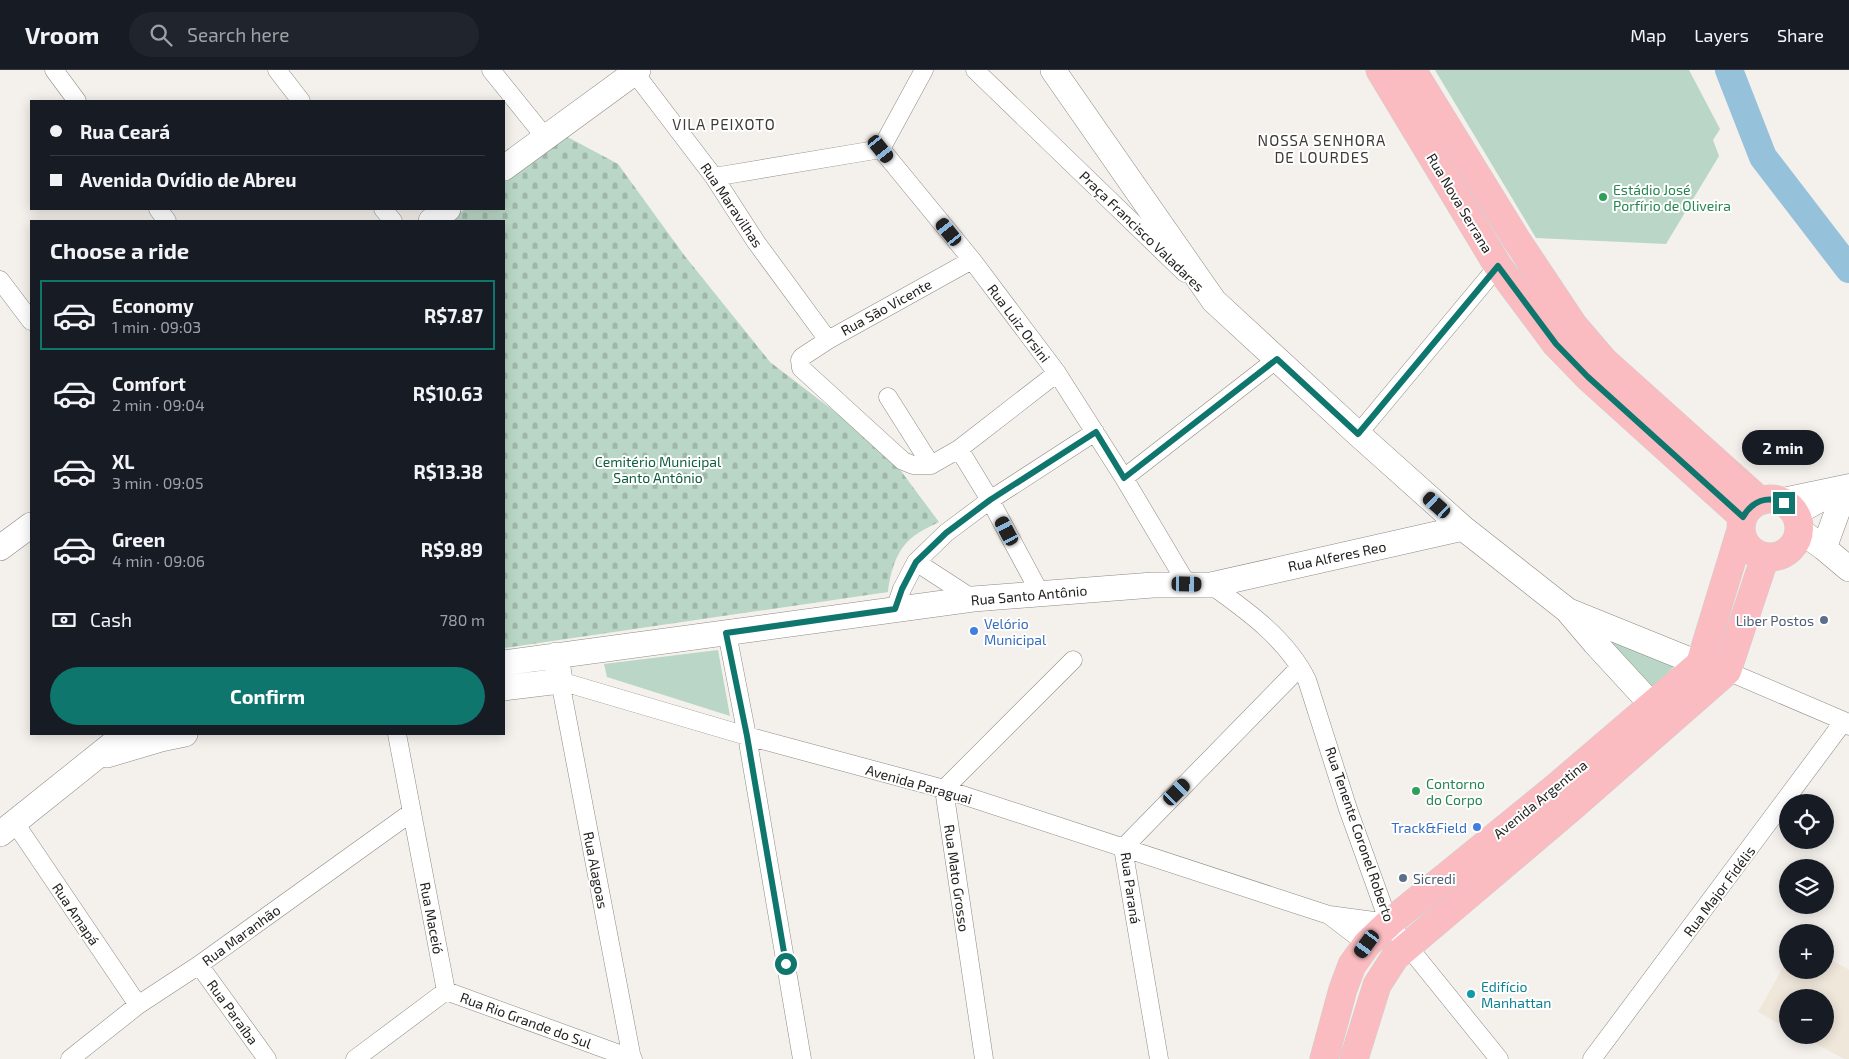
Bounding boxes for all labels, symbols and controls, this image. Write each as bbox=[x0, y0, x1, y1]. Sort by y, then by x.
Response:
search box bbox=[129, 12, 479, 57]
text: Vroom bbox=[25, 20, 99, 49]
icon: search bbox=[147, 21, 175, 49]
text: Search here bbox=[187, 23, 289, 46]
text: Map bbox=[1630, 24, 1666, 46]
text: Layers bbox=[1694, 24, 1749, 46]
text: Share bbox=[1777, 24, 1824, 46]
district label: VILA PEIXOTO bbox=[672, 115, 776, 133]
text: Rua Ceará bbox=[80, 120, 170, 143]
district label: NOSSA SENHORA DE LOURDES bbox=[1258, 131, 1386, 166]
car bbox=[865, 133, 896, 165]
street label: Rua Nova Serrana bbox=[1423, 150, 1497, 256]
street label: Rua Maravilhas bbox=[697, 159, 767, 251]
street label: Praça Francisco Valadares bbox=[1076, 167, 1208, 296]
text: Avenida Ovídio de Abreu bbox=[80, 168, 297, 191]
place label: Estádio José Porfírio de Oliveira bbox=[1613, 181, 1731, 214]
marker: Estádio José Porfírio de Oliveira bbox=[1597, 191, 1609, 203]
car bbox=[933, 216, 964, 248]
text: Choose a ride bbox=[50, 237, 189, 263]
street label: Rua São Vicente bbox=[838, 275, 934, 339]
street label: Rua Luiz Orsini bbox=[984, 281, 1054, 365]
icon: car bbox=[52, 293, 97, 338]
text: Economy bbox=[112, 294, 194, 317]
text: R$7.87 bbox=[424, 304, 483, 327]
text: 1 min · 09:03 bbox=[112, 317, 201, 336]
icon: car bbox=[52, 371, 97, 416]
text: Comfort bbox=[112, 372, 186, 395]
text: R$10.63 bbox=[413, 382, 483, 405]
text: 2 min · 09:04 bbox=[112, 395, 205, 414]
callout: 2 min bbox=[1743, 430, 1825, 466]
text: 2 min bbox=[1763, 438, 1803, 457]
icon: car bbox=[52, 449, 97, 494]
text: XL bbox=[112, 450, 134, 473]
park label: Cemitério Municipal Santo Antônio bbox=[595, 453, 722, 486]
text: R$13.38 bbox=[413, 460, 483, 483]
text: 3 min · 09:05 bbox=[112, 473, 203, 492]
car bbox=[1420, 489, 1453, 521]
route end bbox=[1773, 492, 1795, 514]
car bbox=[993, 514, 1020, 548]
icon: car bbox=[52, 527, 97, 572]
text: Green bbox=[112, 528, 165, 551]
street label: Rua Alferes Reo bbox=[1286, 537, 1388, 575]
text: R$9.89 bbox=[421, 538, 483, 561]
text: 4 min · 09:06 bbox=[112, 551, 205, 570]
car bbox=[1171, 576, 1202, 592]
street label: Rua Santo Antônio bbox=[970, 581, 1088, 609]
icon: cash bbox=[50, 606, 78, 634]
text: Cash bbox=[90, 608, 132, 631]
text: 780 m bbox=[440, 610, 485, 629]
place label: Liber Postos bbox=[1736, 612, 1814, 629]
marker: Liber Postos bbox=[1818, 614, 1830, 626]
place label: Velório Municipal bbox=[984, 615, 1047, 648]
marker: Velório Municipal bbox=[968, 625, 980, 637]
button: Confirm bbox=[50, 667, 485, 725]
street label: Rua Tenente Coronel Roberto bbox=[1322, 744, 1398, 924]
street label: Avenida Argentina bbox=[1490, 756, 1590, 842]
street label: Avenida Paraguai bbox=[864, 761, 974, 807]
place label: Contorno do Corpo bbox=[1426, 775, 1485, 808]
car bbox=[1161, 776, 1192, 808]
marker: Contorno do Corpo bbox=[1410, 785, 1422, 797]
map controls bbox=[1779, 794, 1834, 1044]
button: locate bbox=[1779, 794, 1834, 849]
place label: Track&Field bbox=[1391, 819, 1467, 836]
marker: Track&Field bbox=[1471, 821, 1483, 833]
street label: Rua Mato Grosso bbox=[941, 823, 973, 933]
street label: Rua Alagoas bbox=[580, 830, 612, 910]
street label: Rua Major Fidélis bbox=[1680, 843, 1758, 939]
street label: Rua Paraná bbox=[1118, 851, 1144, 925]
button: layers bbox=[1779, 859, 1834, 914]
place label: Sicredi bbox=[1413, 870, 1456, 887]
marker: Sicredi bbox=[1397, 872, 1409, 884]
street label: Rua Amapá bbox=[49, 880, 103, 948]
street label: Rua Maceió bbox=[417, 881, 447, 956]
street label: Rua Maranhão bbox=[199, 901, 283, 969]
button: + bbox=[1779, 924, 1834, 979]
car bbox=[1352, 927, 1381, 961]
route start bbox=[775, 953, 797, 975]
street label: Rua Paraíba bbox=[204, 976, 262, 1048]
place label: Edifício Manhattan bbox=[1481, 978, 1551, 1011]
street label: Rua Rio Grande do Sul bbox=[458, 988, 595, 1052]
marker: Edifício Manhattan bbox=[1465, 988, 1477, 1000]
button: − bbox=[1779, 989, 1834, 1044]

